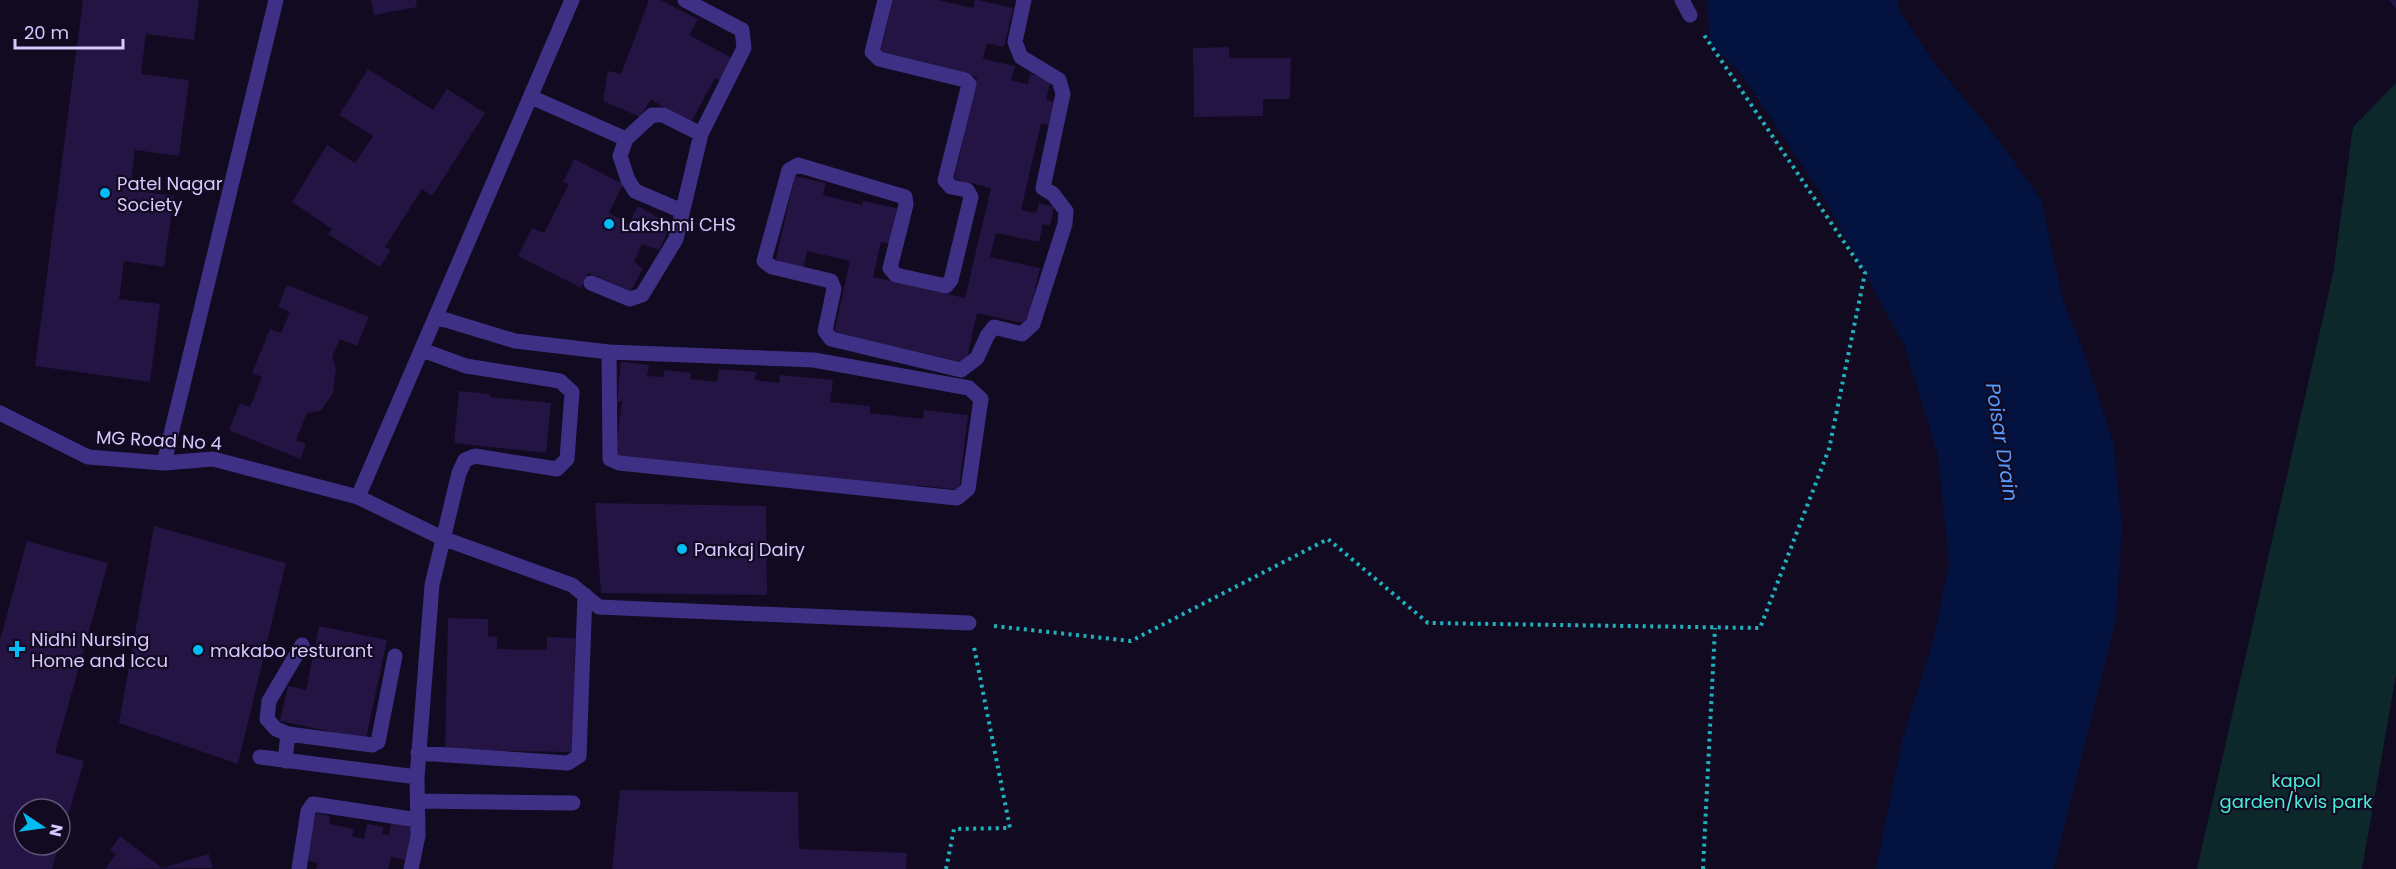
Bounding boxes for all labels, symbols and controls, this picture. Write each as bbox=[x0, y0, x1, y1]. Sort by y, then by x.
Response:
scale bar bbox=[15, 12, 123, 50]
text: 20 m bbox=[24, 20, 69, 45]
place label: Patel Nagar Society bbox=[117, 171, 223, 217]
marker: Patel Nagar Society bbox=[98, 186, 112, 200]
place label: Lakshmi CHS bbox=[621, 212, 736, 237]
marker: Lakshmi CHS bbox=[602, 217, 616, 231]
water label: Poisar Drain bbox=[1979, 381, 2025, 503]
street label: MG Road No 4 bbox=[95, 424, 223, 456]
place label: Pankaj Dairy bbox=[694, 537, 805, 562]
marker: Pankaj Dairy bbox=[675, 542, 689, 556]
place label: Nidhi Nursing Home and Iccu bbox=[31, 627, 168, 673]
place label: makabo resturant bbox=[210, 638, 373, 663]
marker: Nidhi Nursing Home and Iccu bbox=[8, 640, 26, 658]
marker: makabo resturant bbox=[191, 643, 205, 657]
park label: kapol garden/kvis park bbox=[2220, 768, 2373, 814]
north arrow bbox=[12, 797, 72, 857]
text: N bbox=[44, 822, 69, 839]

